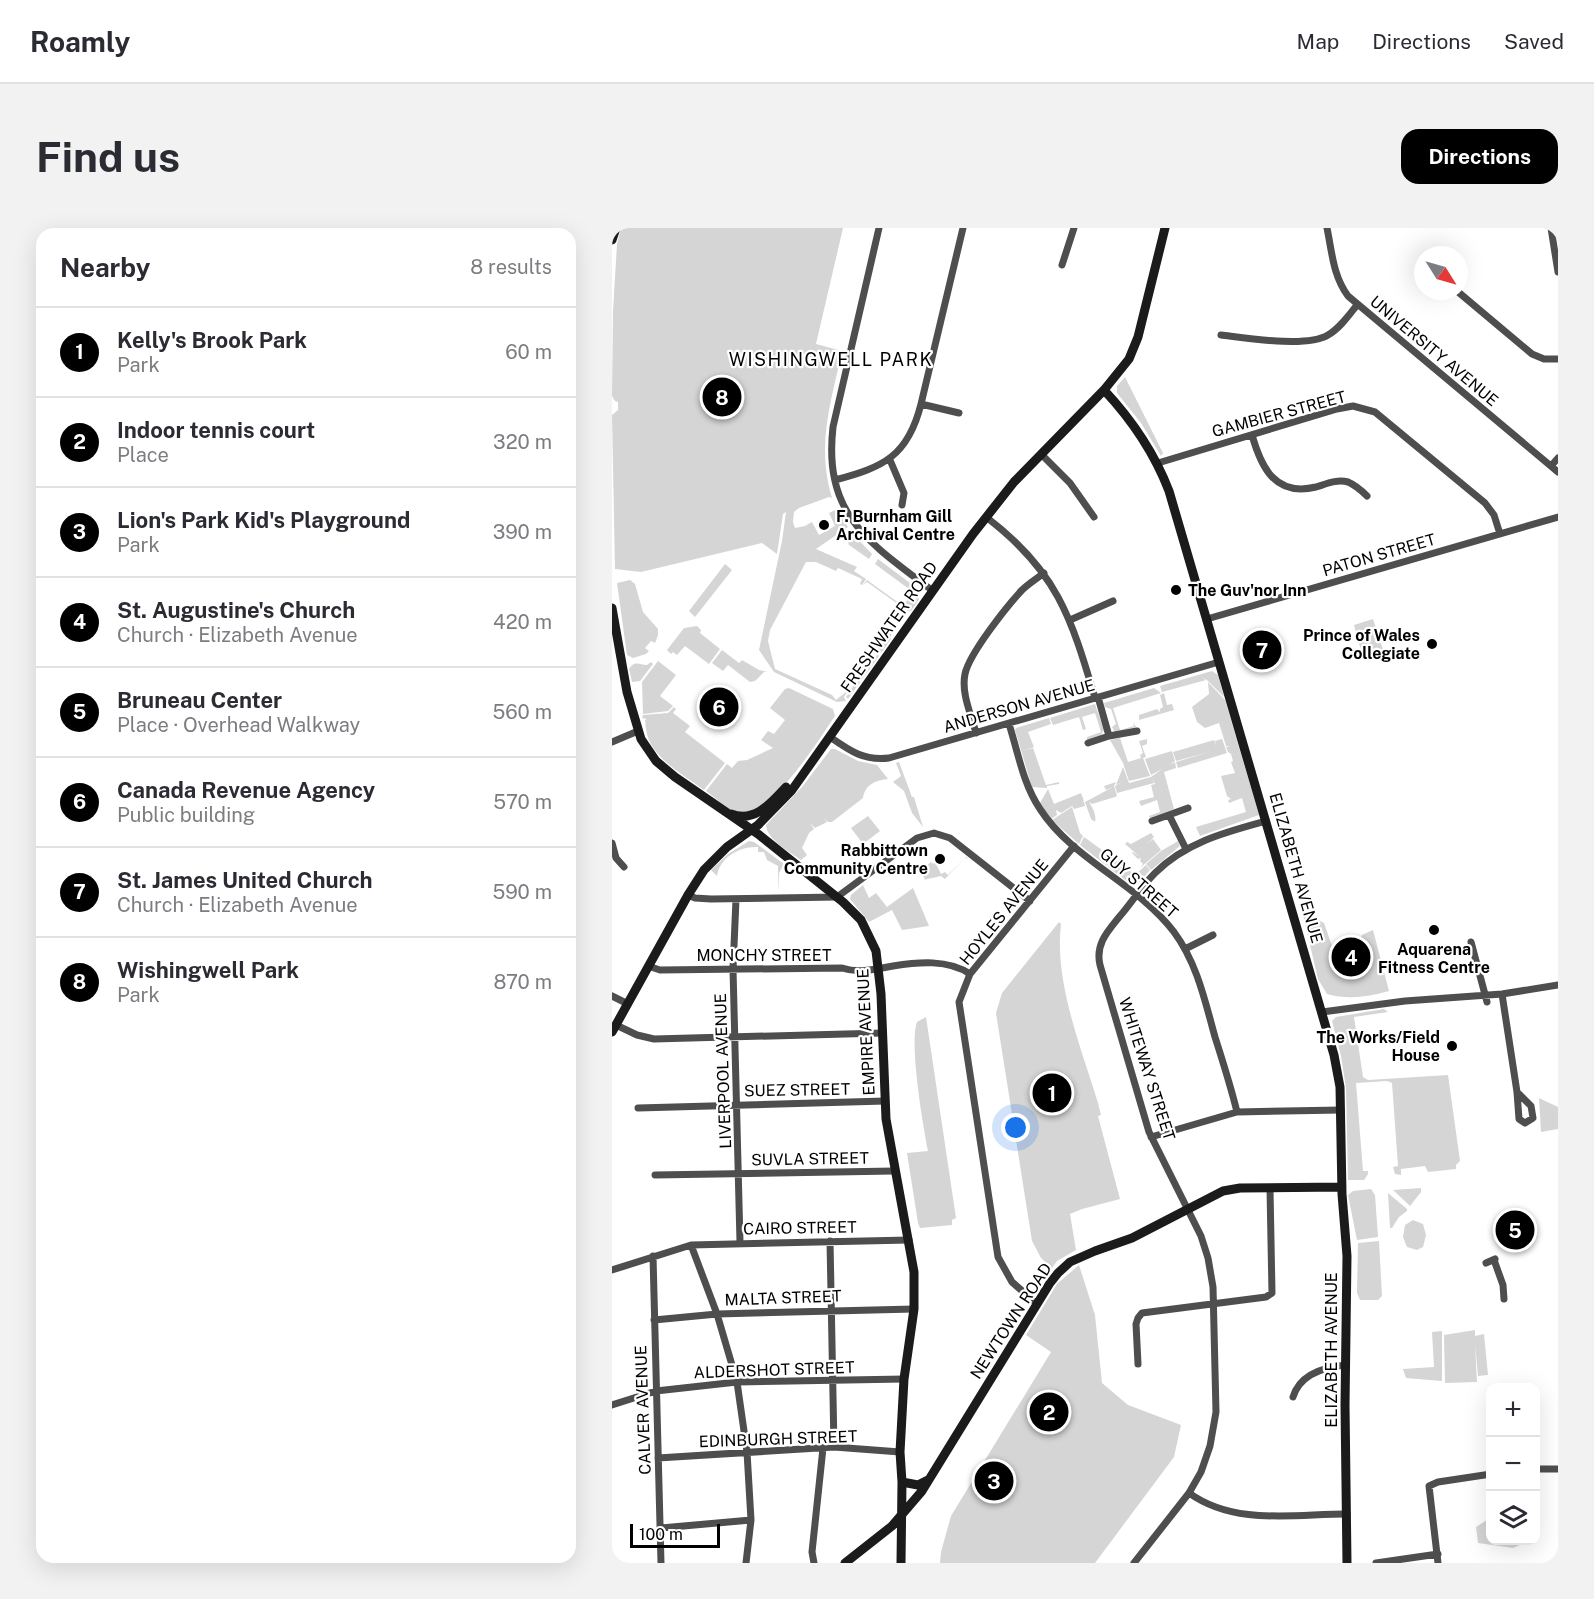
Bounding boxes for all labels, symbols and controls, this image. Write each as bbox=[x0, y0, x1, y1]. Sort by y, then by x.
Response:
text: Roamly bbox=[30, 25, 130, 58]
text: Map bbox=[1297, 29, 1339, 54]
text: Directions bbox=[1372, 29, 1471, 54]
text: Saved bbox=[1504, 29, 1564, 54]
button: Directions bbox=[1401, 129, 1558, 184]
text: Find us bbox=[36, 132, 180, 181]
north arrow bbox=[1414, 246, 1468, 300]
text: Nearby bbox=[60, 252, 150, 283]
text: 8 results bbox=[470, 255, 552, 279]
street label: UNIVERSITY AVENUE bbox=[1366, 292, 1502, 410]
text: Kelly's Brook Park bbox=[117, 327, 307, 353]
text: 1 bbox=[75, 340, 84, 364]
text: 60 m bbox=[505, 340, 552, 364]
district label: WISHINGWELL PARK bbox=[729, 349, 933, 370]
text: Park bbox=[117, 353, 160, 377]
pin: 8 bbox=[702, 374, 742, 420]
street label: GAMBIER STREET bbox=[1210, 387, 1349, 441]
text: Indoor tennis court bbox=[117, 417, 315, 443]
text: 2 bbox=[73, 430, 86, 454]
text: 320 m bbox=[493, 430, 552, 454]
text: Place bbox=[117, 443, 169, 467]
text: Lion's Park Kid's Playground bbox=[117, 507, 410, 533]
place label: F. Burnham Gill Archival Centre bbox=[836, 507, 955, 544]
marker: F. Burnham Gill Archival Centre bbox=[817, 518, 831, 532]
text: 3 bbox=[73, 520, 86, 544]
text: 390 m bbox=[493, 520, 552, 544]
street label: PATON STREET bbox=[1320, 530, 1438, 580]
text: Park bbox=[117, 533, 160, 557]
street label: FRESHWATER ROAD bbox=[837, 558, 941, 696]
place label: The Guv'nor Inn bbox=[1188, 581, 1307, 600]
marker: The Guv'nor Inn bbox=[1169, 583, 1183, 597]
text: St. Augustine's Church bbox=[117, 597, 355, 623]
text: 4 bbox=[73, 610, 86, 634]
text: 420 m bbox=[493, 610, 552, 634]
text: Church · Elizabeth Avenue bbox=[117, 623, 358, 647]
place label: Prince of Wales Collegiate bbox=[1303, 626, 1420, 663]
pin: 7 bbox=[1242, 628, 1282, 672]
marker: Prince of Wales Collegiate bbox=[1425, 637, 1439, 651]
street label: ANDERSON AVENUE bbox=[941, 675, 1097, 737]
pin: 6 bbox=[700, 684, 738, 730]
text: Bruneau Center bbox=[117, 687, 282, 713]
text: 5 bbox=[73, 700, 86, 724]
text: 560 m bbox=[492, 700, 552, 724]
text: Place · Overhead Walkway bbox=[117, 713, 360, 737]
text: Canada Revenue Agency bbox=[117, 777, 375, 803]
text: 6 bbox=[73, 790, 86, 814]
text: 570 m bbox=[493, 790, 552, 814]
street label: ELIZABETH AVENUE bbox=[1265, 791, 1327, 945]
text: Public building bbox=[117, 803, 255, 827]
place label: Rabbittown Community Centre bbox=[784, 841, 928, 878]
street label: GUY STREET bbox=[1096, 844, 1182, 922]
marker: Rabbittown Community Centre bbox=[933, 852, 947, 866]
street label: HOYLES AVENUE bbox=[956, 855, 1052, 969]
text: St. James United Church bbox=[117, 867, 373, 893]
text: 7 bbox=[73, 880, 86, 904]
text: 590 m bbox=[492, 880, 552, 904]
text: Church · Elizabeth Avenue bbox=[117, 893, 358, 917]
marker: Aquarena Fitness Centre bbox=[1427, 923, 1441, 937]
pin: 4 bbox=[1332, 934, 1370, 980]
place label: Aquarena Fitness Centre bbox=[1378, 940, 1490, 977]
street label: MONCHY STREET bbox=[696, 946, 832, 965]
text: Wishingwell Park bbox=[117, 957, 299, 983]
street label: EMPIRE AVENUE bbox=[853, 968, 879, 1096]
text: 8 bbox=[73, 970, 86, 994]
text: 870 m bbox=[493, 970, 552, 994]
text: Park bbox=[117, 983, 160, 1007]
street label: LIVERPOOL AVENUE bbox=[711, 993, 735, 1149]
street label: WHITEWAY STREET bbox=[1115, 995, 1179, 1143]
place label: The Works/Field House bbox=[1316, 1028, 1440, 1065]
marker: The Works/Field House bbox=[1445, 1039, 1459, 1053]
pin: 1 bbox=[1032, 1070, 1072, 1116]
street label: SUEZ STREET bbox=[744, 1080, 851, 1100]
your location bbox=[1001, 1113, 1030, 1142]
street label: SUVLA STREET bbox=[751, 1148, 870, 1170]
pin: 5 bbox=[1496, 1208, 1534, 1252]
street label: CAIRO STREET bbox=[743, 1218, 857, 1238]
street label: NEWTOWN ROAD bbox=[966, 1260, 1056, 1382]
street label: ELIZABETH AVENUE bbox=[1322, 1272, 1341, 1428]
street label: MALTA STREET bbox=[724, 1286, 842, 1310]
street label: CALVER AVENUE bbox=[631, 1345, 655, 1475]
street label: ALDERSHOT STREET bbox=[693, 1358, 855, 1382]
map controls bbox=[1486, 1383, 1540, 1545]
button: + bbox=[1486, 1383, 1540, 1437]
pin: 2 bbox=[1030, 1390, 1068, 1434]
street label: EDINBURGH STREET bbox=[698, 1427, 858, 1451]
button: − bbox=[1486, 1437, 1540, 1491]
pin: 3 bbox=[974, 1458, 1013, 1504]
button: layers bbox=[1486, 1491, 1540, 1545]
scale bar bbox=[630, 1521, 720, 1548]
text: 100 m bbox=[639, 1525, 683, 1544]

